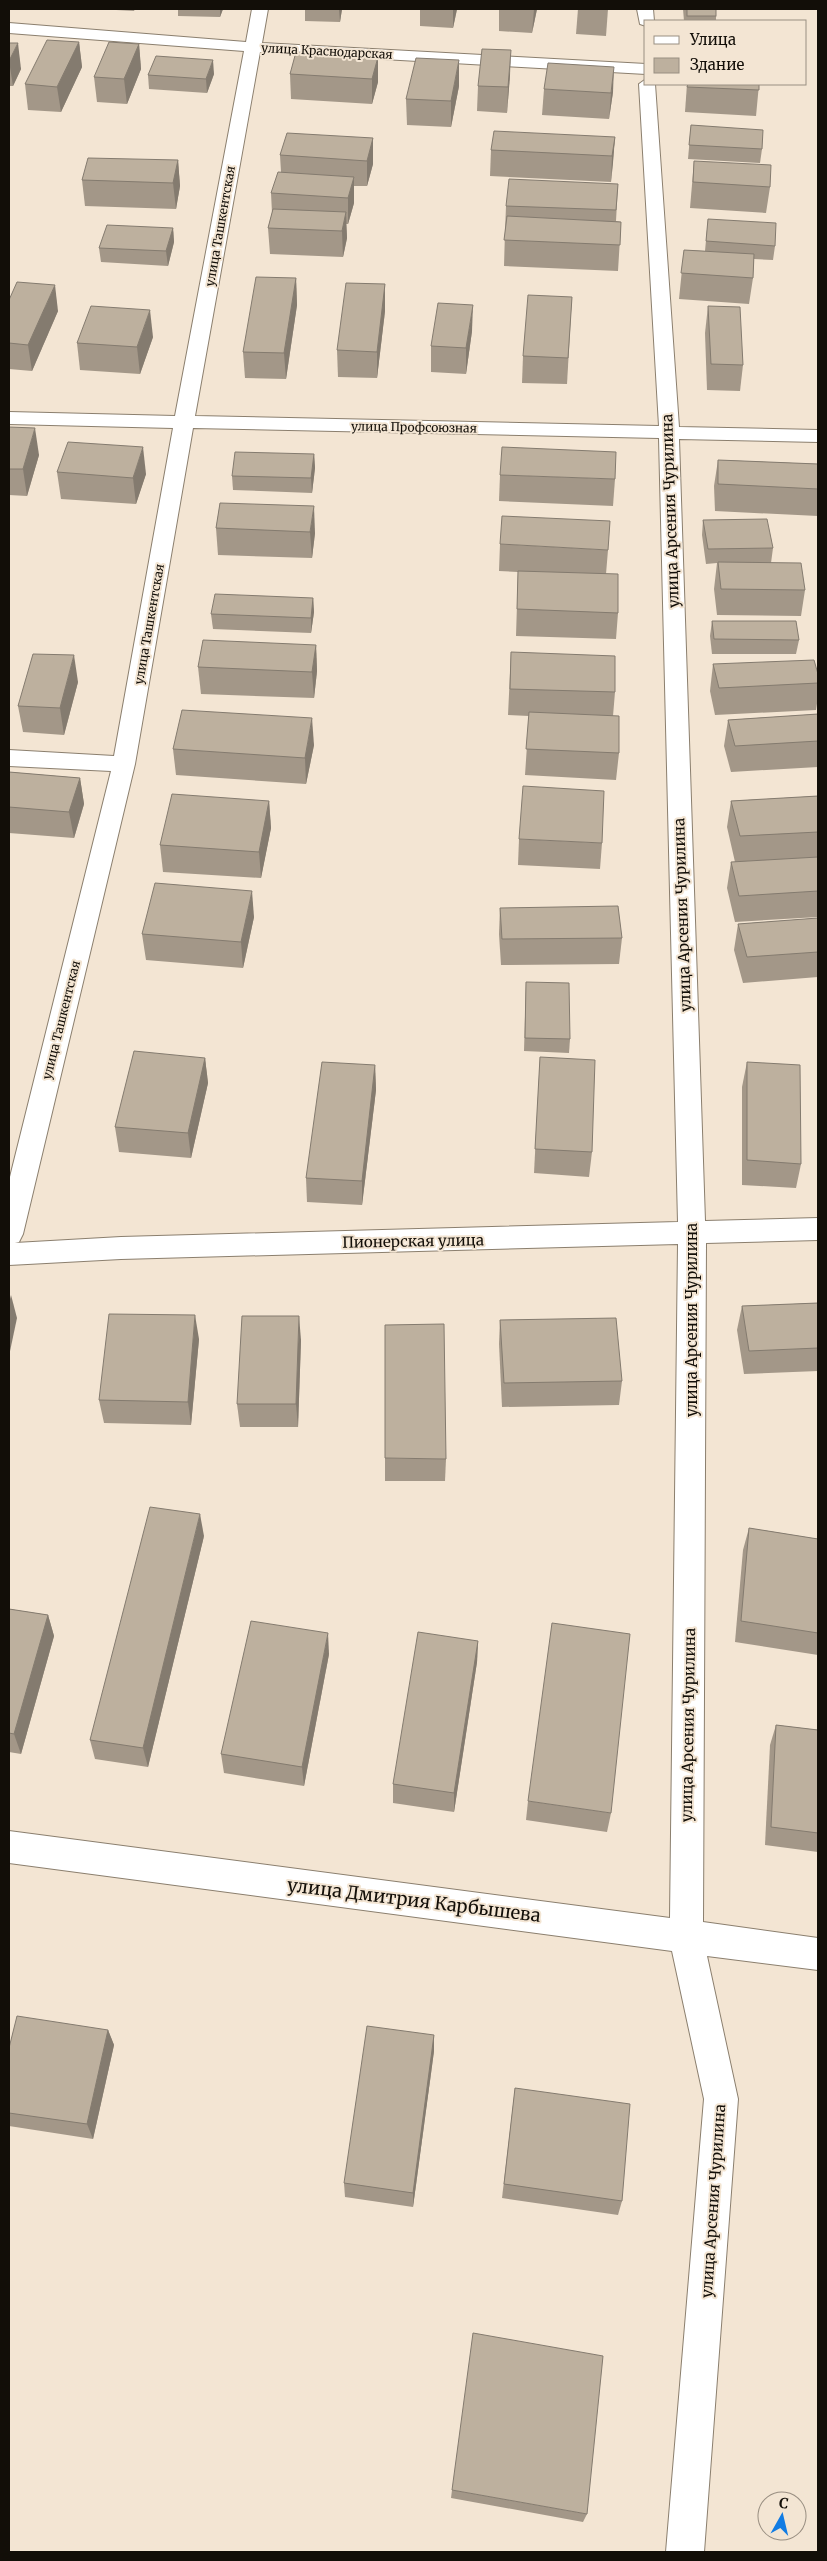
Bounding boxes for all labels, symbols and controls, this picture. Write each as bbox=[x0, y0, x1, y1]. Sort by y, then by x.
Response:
legend bbox=[644, 20, 807, 85]
text: Улица bbox=[689, 30, 736, 49]
street label: улица Краснодарская bbox=[261, 40, 393, 62]
text: Здание bbox=[690, 55, 744, 74]
street label: улица Ташкентская bbox=[202, 165, 238, 287]
street label: улица Арсения Чурилина bbox=[657, 414, 683, 608]
street label: улица Профсоюзная bbox=[351, 418, 477, 436]
street label: улица Ташкентская bbox=[131, 563, 167, 685]
street label: улица Арсения Чурилина bbox=[669, 818, 695, 1012]
street label: улица Ташкентская bbox=[39, 959, 83, 1081]
street label: улица Арсения Чурилина bbox=[682, 1223, 701, 1417]
street label: Пионерская улица bbox=[342, 1230, 484, 1252]
street label: улица Арсения Чурилина bbox=[677, 1628, 699, 1822]
street label: улица Дмитрия Карбышева bbox=[286, 1873, 542, 1927]
street label: улица Арсения Чурилина bbox=[697, 2103, 729, 2299]
north arrow bbox=[757, 2491, 807, 2541]
text: С bbox=[778, 2494, 790, 2513]

